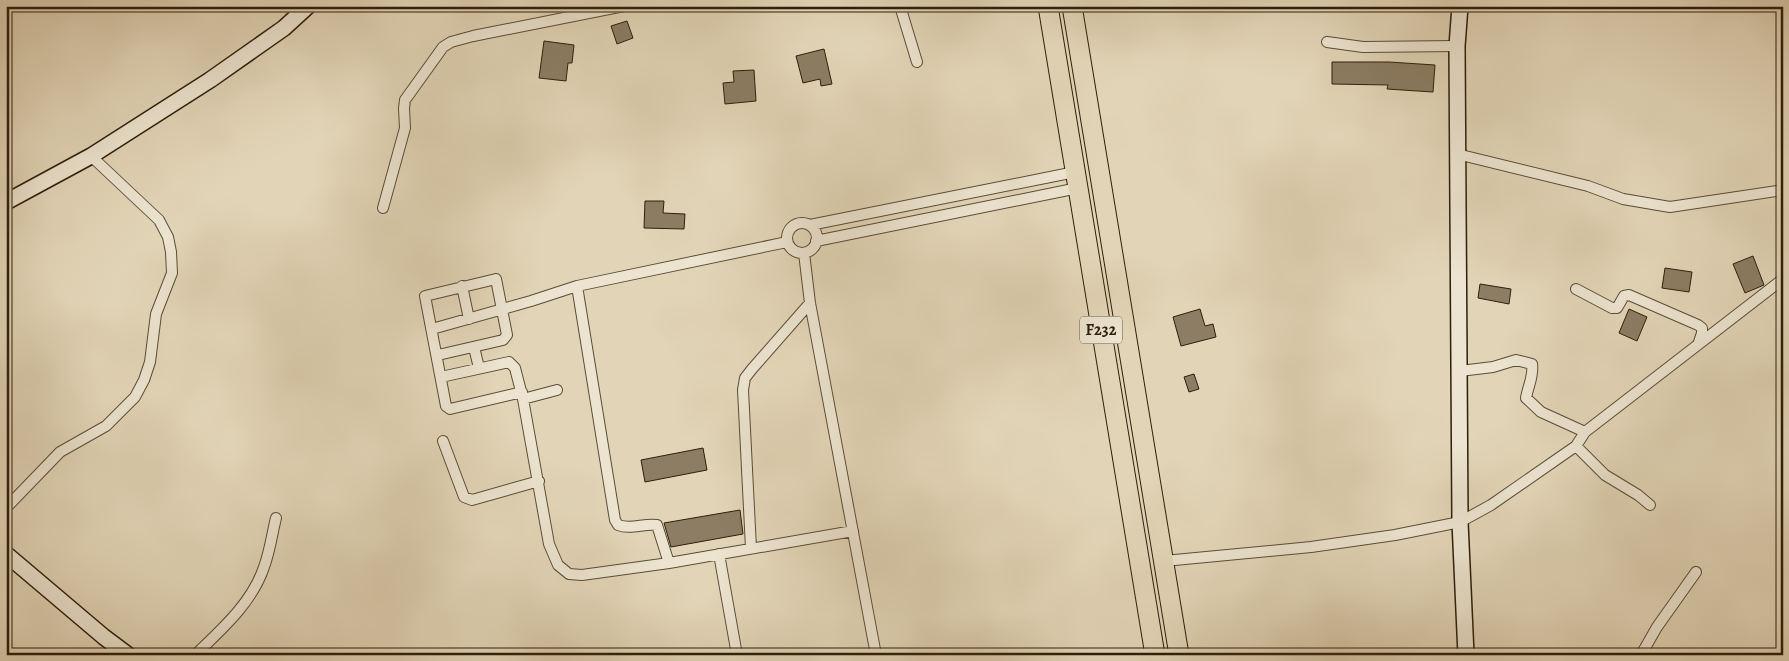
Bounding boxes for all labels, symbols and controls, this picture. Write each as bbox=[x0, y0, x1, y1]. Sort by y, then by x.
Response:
road number: F232 bbox=[1080, 316, 1122, 344]

